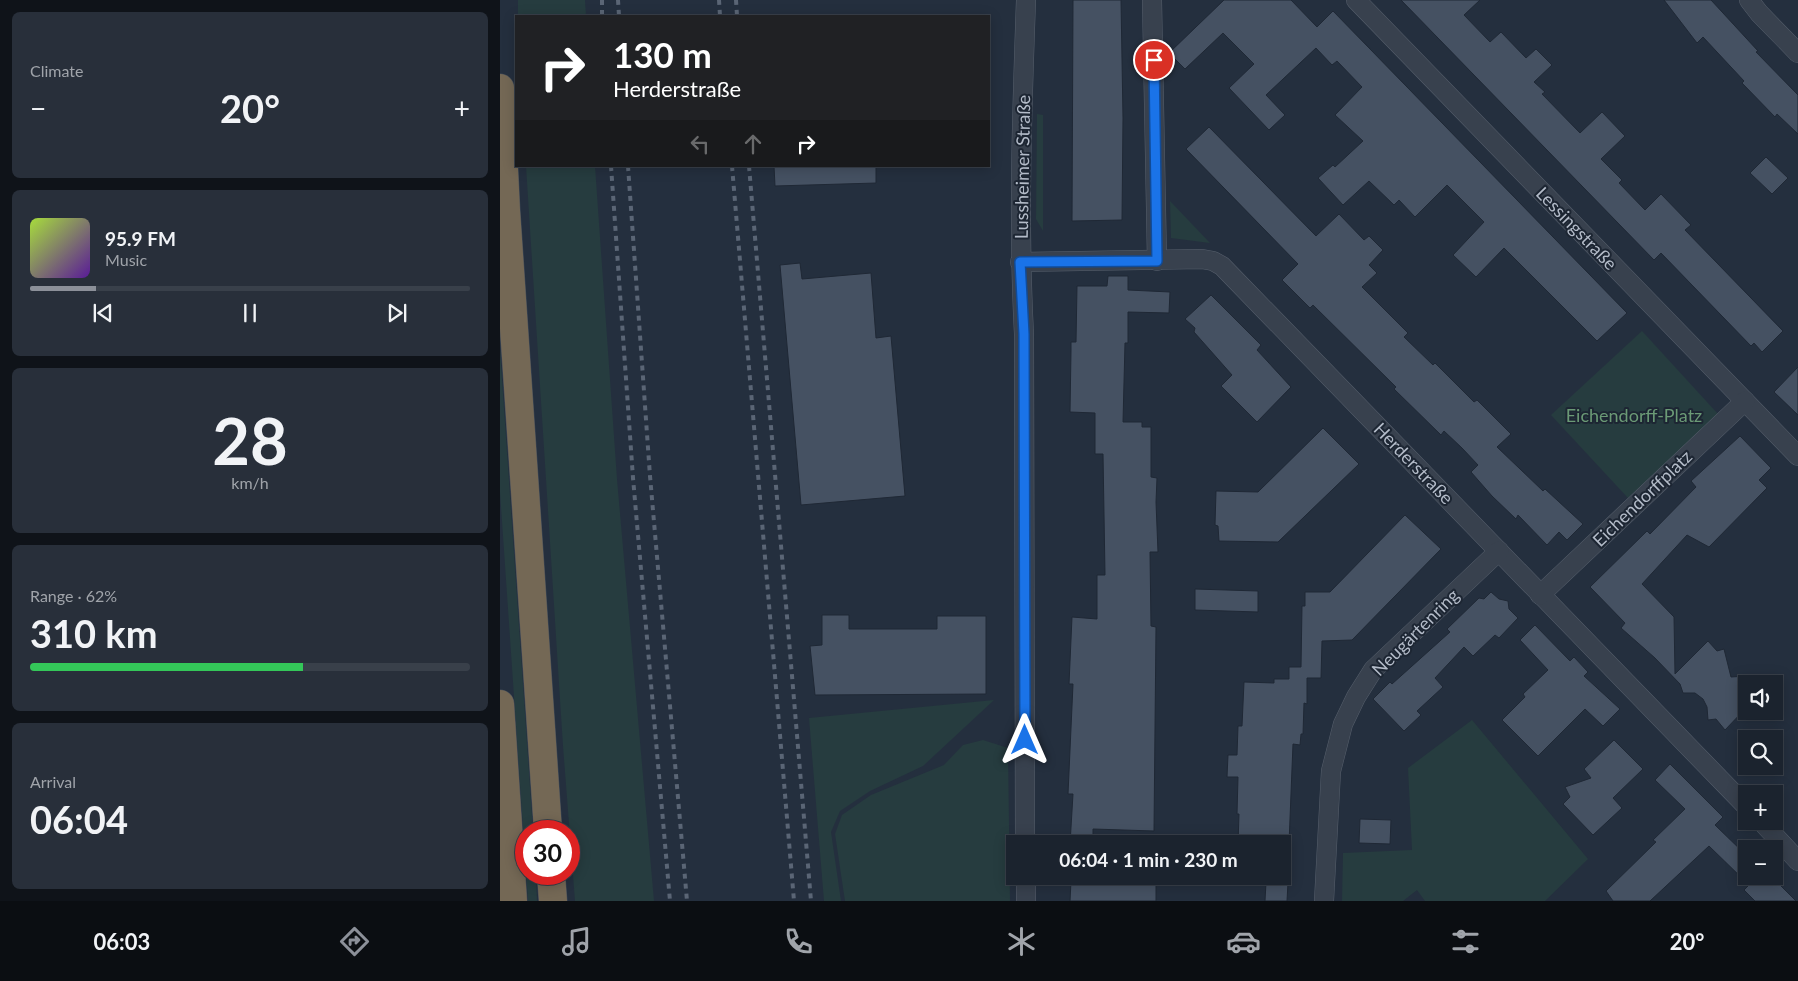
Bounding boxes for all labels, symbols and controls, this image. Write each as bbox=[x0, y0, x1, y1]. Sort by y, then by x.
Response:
text: 130 m bbox=[613, 33, 712, 75]
icon: right bbox=[530, 35, 595, 100]
pin bbox=[1133, 39, 1175, 81]
icon: arrive bbox=[1140, 46, 1168, 74]
text: Climate bbox=[30, 61, 83, 80]
text: Herderstraße bbox=[613, 75, 741, 102]
text: 20° bbox=[220, 85, 280, 131]
text: − bbox=[30, 91, 46, 125]
text: + bbox=[454, 91, 470, 125]
street label: Lussheimer Straße bbox=[1010, 95, 1034, 239]
icon: left bbox=[686, 130, 714, 158]
icon: ahead bbox=[739, 130, 767, 158]
icon: right bbox=[792, 130, 820, 158]
street label: Lessingstraße bbox=[1532, 182, 1622, 274]
text: 95.9 FM bbox=[105, 227, 176, 250]
text: Music bbox=[105, 250, 147, 269]
icon: previous bbox=[89, 299, 117, 327]
icon: pause bbox=[236, 299, 264, 327]
icon: next bbox=[383, 299, 411, 327]
text: 28 bbox=[212, 401, 288, 479]
park label: Eichendorff-Platz bbox=[1566, 404, 1702, 426]
street label: Herderstraße bbox=[1370, 418, 1458, 508]
street label: Eichendorffplatz bbox=[1588, 445, 1696, 551]
text: km/h bbox=[231, 473, 269, 492]
street label: Neugärtenring bbox=[1367, 584, 1463, 680]
text: Range · 62% bbox=[30, 586, 117, 605]
text: 310 km bbox=[30, 610, 158, 656]
map controls bbox=[1738, 675, 1783, 885]
button: sound bbox=[1738, 675, 1783, 720]
position arrow bbox=[998, 713, 1050, 765]
button: search bbox=[1738, 730, 1783, 775]
text: Arrival bbox=[30, 772, 76, 791]
button: + bbox=[1738, 785, 1783, 830]
text: 06:04 bbox=[30, 796, 128, 842]
speed limit sign: 30 bbox=[515, 820, 580, 885]
button: − bbox=[1738, 840, 1783, 885]
text: 06:04 · 1 min · 230 m bbox=[1059, 848, 1238, 871]
icon: directions bbox=[337, 924, 372, 959]
icon: music bbox=[559, 924, 594, 959]
icon: phone bbox=[781, 924, 816, 959]
icon: climate bbox=[1004, 924, 1039, 959]
icon: car bbox=[1226, 924, 1261, 959]
icon: filters bbox=[1448, 924, 1483, 959]
text: 06:03 bbox=[94, 928, 150, 955]
text: 20° bbox=[1670, 928, 1704, 955]

